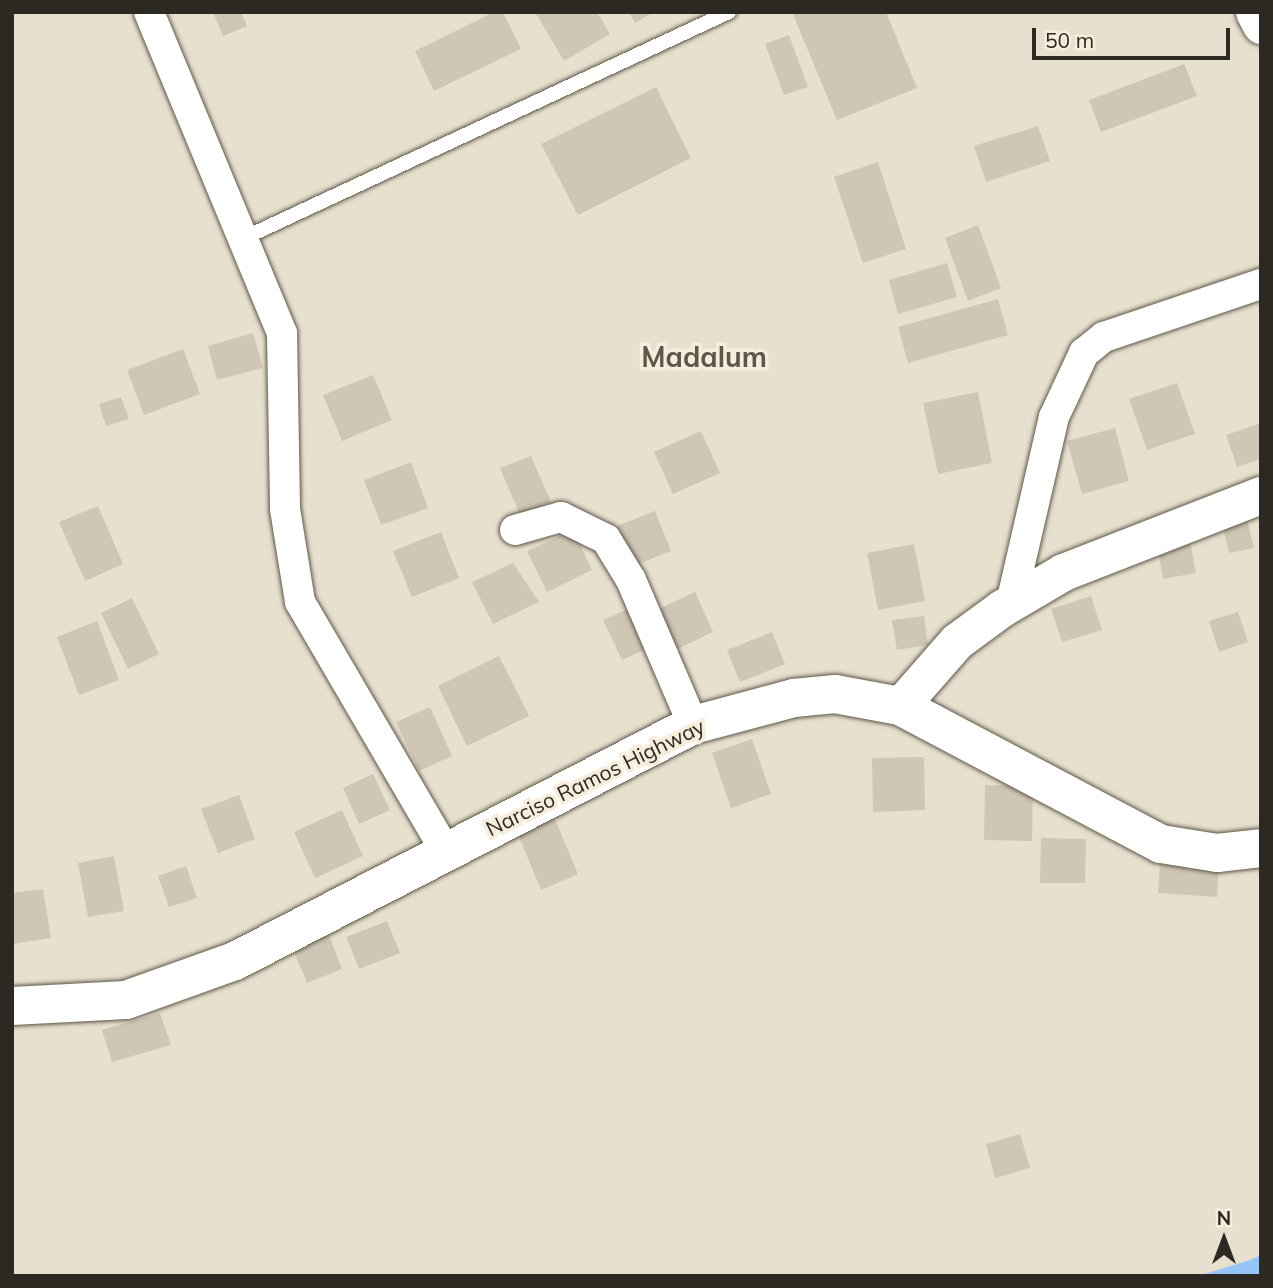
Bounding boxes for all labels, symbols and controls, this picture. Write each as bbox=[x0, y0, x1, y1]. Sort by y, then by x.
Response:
scale bar bbox=[1035, 14, 1233, 58]
text: 50 m bbox=[1045, 27, 1094, 53]
district label: Madalum bbox=[641, 340, 767, 374]
street label: Narciso Ramos Highway bbox=[482, 713, 708, 841]
north arrow bbox=[1189, 1204, 1259, 1274]
text: N bbox=[1217, 1206, 1231, 1230]

